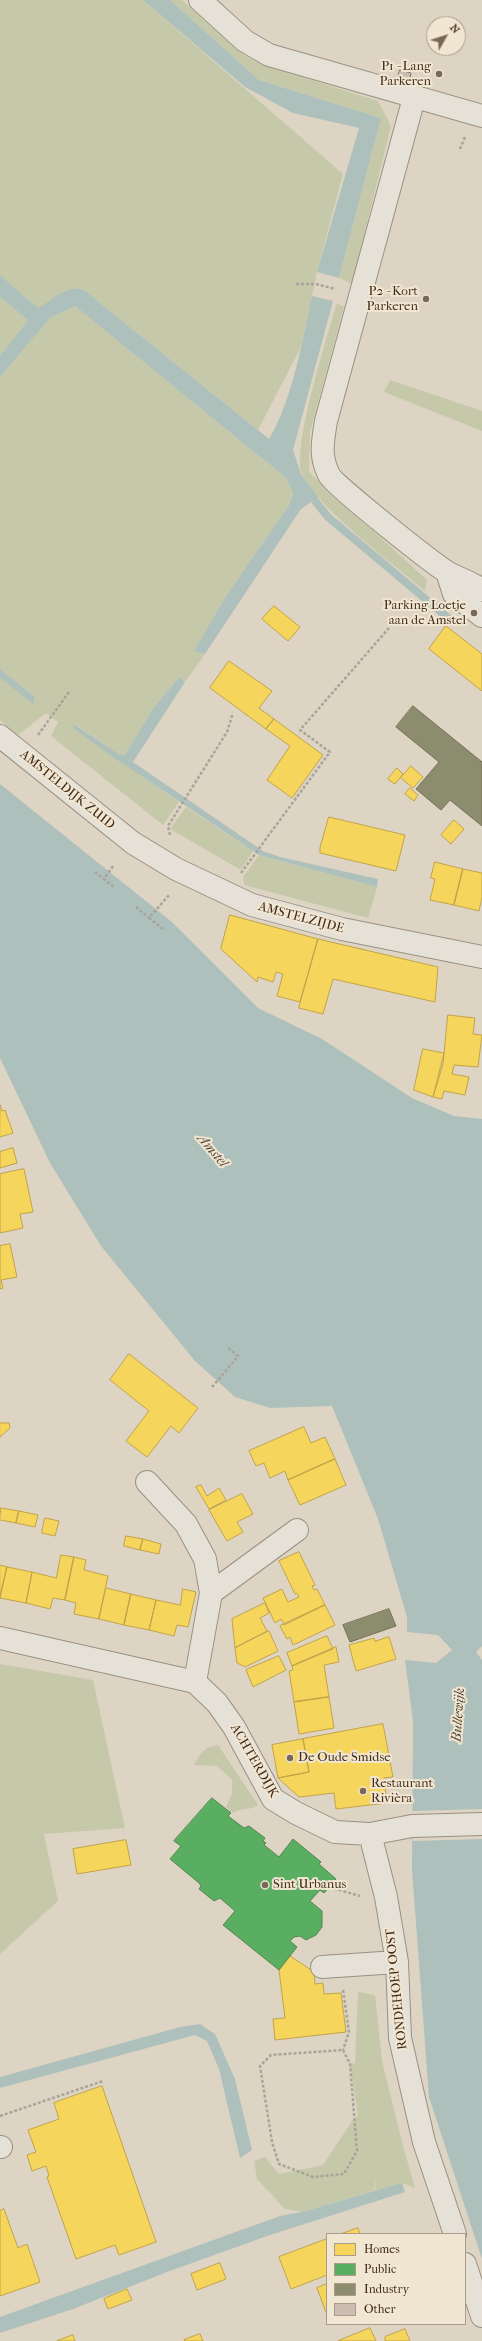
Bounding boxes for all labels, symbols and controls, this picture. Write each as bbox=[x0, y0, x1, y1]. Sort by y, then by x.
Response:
north arrow bbox=[426, 16, 466, 56]
text: N bbox=[447, 21, 463, 36]
place label: P1 - Lang Parkeren bbox=[379, 59, 431, 90]
marker: P1 - Lang Parkeren bbox=[434, 69, 444, 79]
place label: P2 - Kort Parkeren bbox=[366, 284, 418, 315]
marker: P2 - Kort Parkeren bbox=[421, 294, 431, 304]
place label: Parking Loetje aan de Amstel bbox=[384, 598, 466, 629]
marker: Parking Loetje aan de Amstel bbox=[469, 608, 479, 618]
street label: AMSTELDIJK ZUID bbox=[16, 747, 118, 833]
street label: AMSTELZIJDE bbox=[256, 899, 346, 937]
water label: Amstel bbox=[193, 1131, 231, 1171]
water label: Bullewijk bbox=[449, 1687, 469, 1743]
street label: ACHTERDIJK bbox=[227, 1721, 281, 1801]
place label: De Oude Smidse bbox=[298, 1750, 391, 1766]
marker: De Oude Smidse bbox=[285, 1753, 295, 1763]
place label: Restaurant Rivièra bbox=[371, 1776, 433, 1807]
marker: Restaurant Rivièra bbox=[358, 1786, 368, 1796]
place label: Sint Urbanus bbox=[273, 1877, 346, 1893]
marker: Sint Urbanus bbox=[260, 1880, 270, 1890]
street label: RONDEHOEP OOST bbox=[383, 1928, 411, 2050]
legend bbox=[326, 2233, 466, 2325]
text: Homes bbox=[364, 2242, 400, 2256]
text: Public bbox=[364, 2262, 396, 2276]
text: Industry bbox=[364, 2282, 409, 2296]
text: Other bbox=[364, 2302, 396, 2316]

